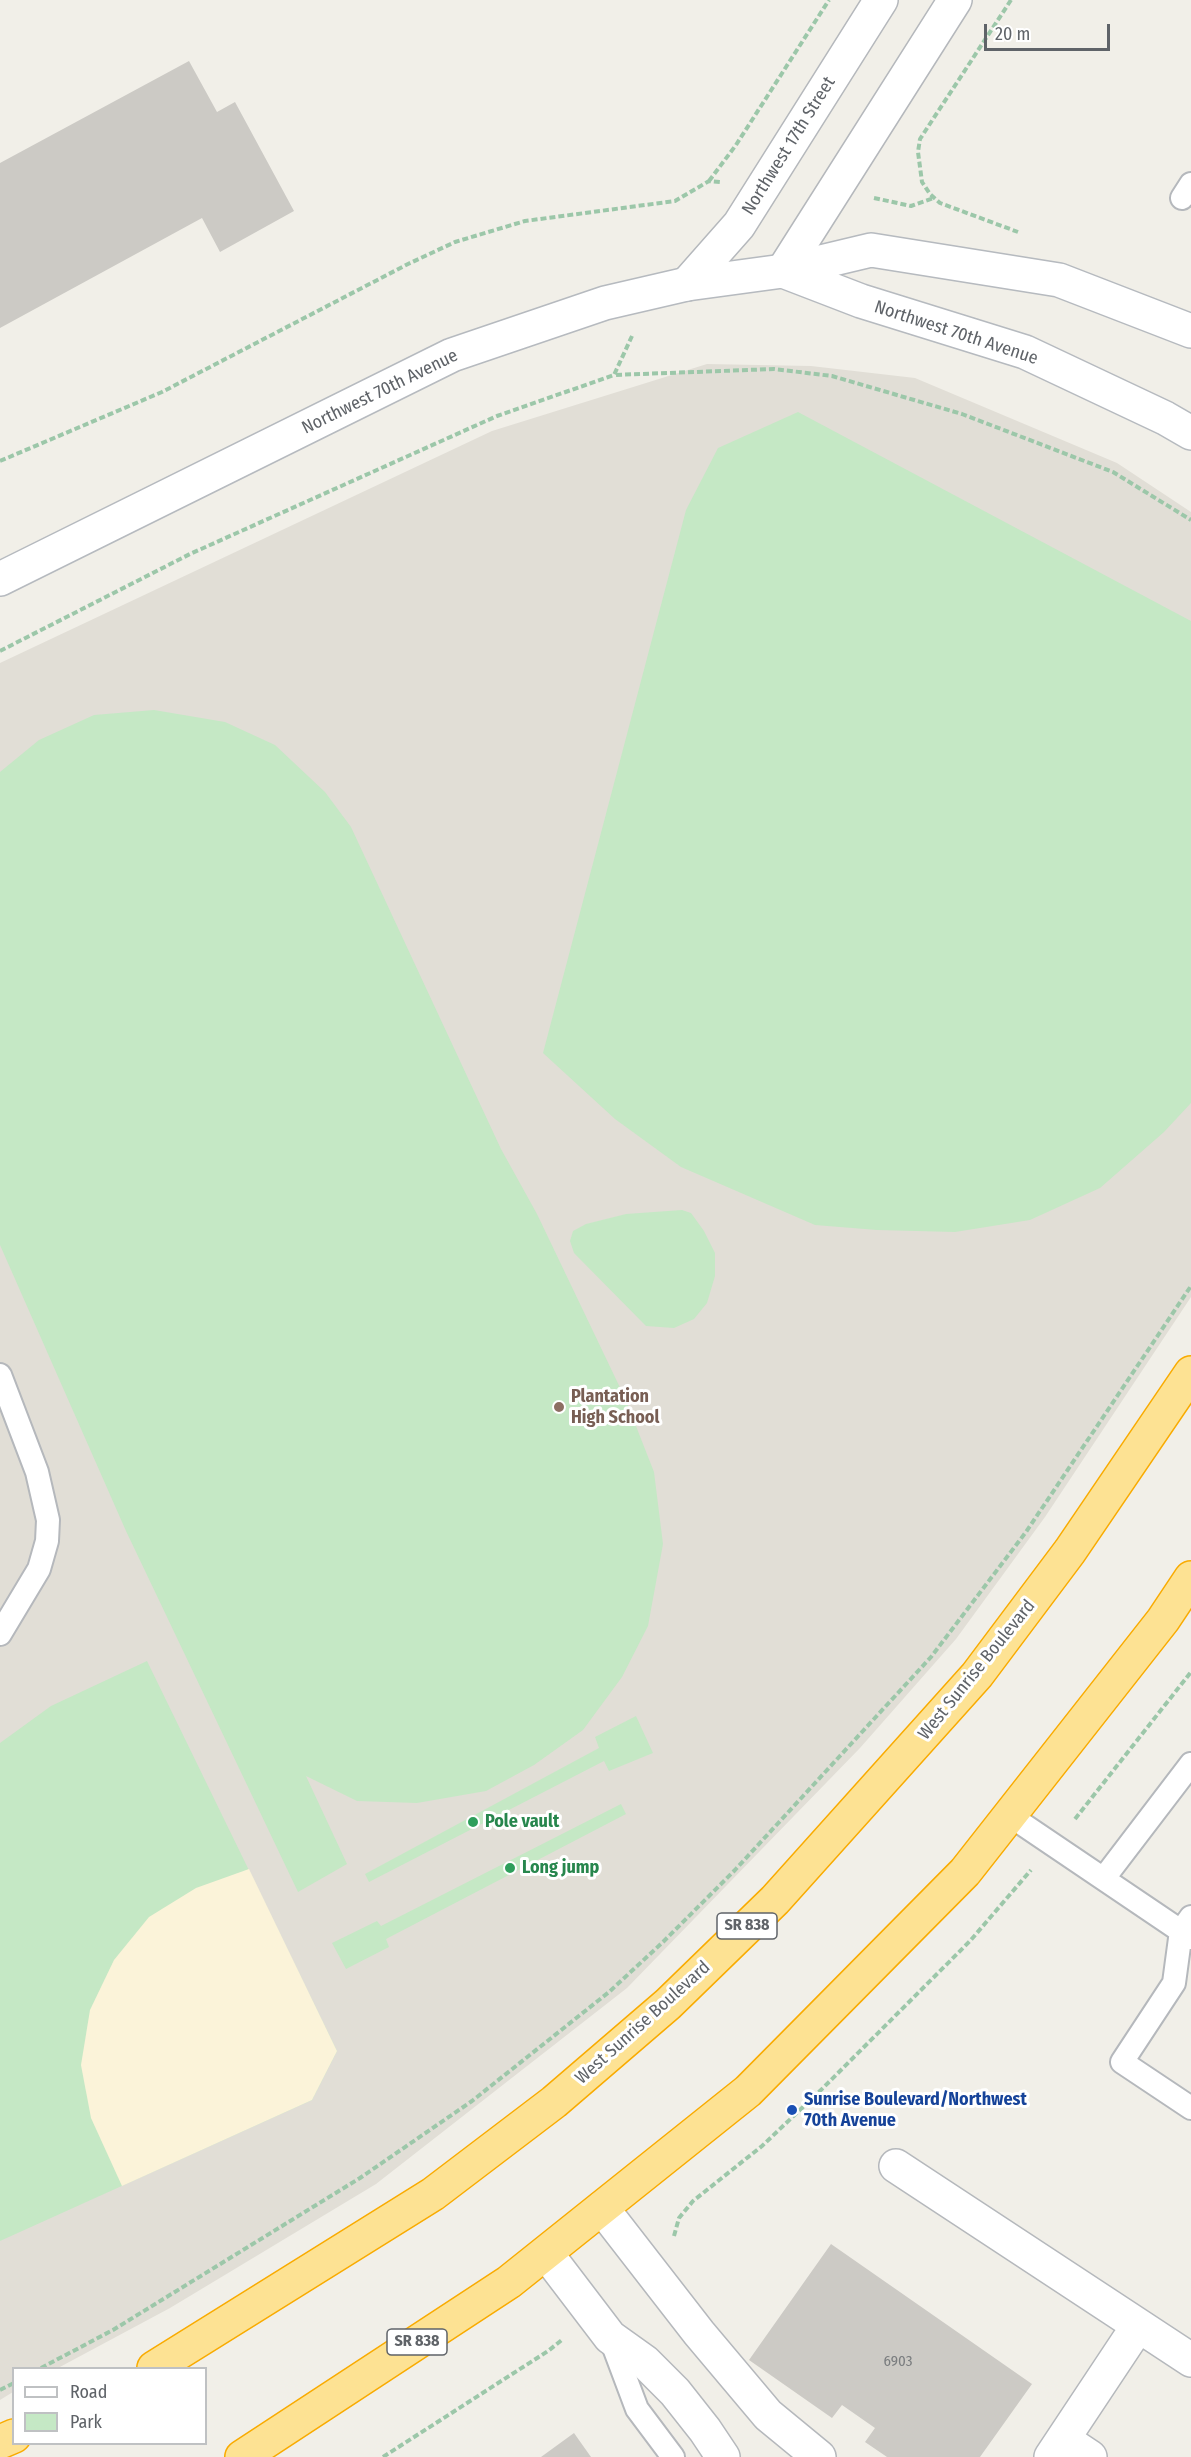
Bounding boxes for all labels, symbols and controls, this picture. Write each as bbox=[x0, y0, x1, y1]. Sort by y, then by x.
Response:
scale bar bbox=[987, 12, 1113, 50]
text: 20 m bbox=[995, 23, 1030, 45]
street label: Northwest 17th Street bbox=[738, 73, 840, 219]
street label: Northwest 70th Avenue bbox=[871, 296, 1041, 370]
street label: Northwest 70th Avenue bbox=[299, 345, 461, 439]
place label: Plantation High School bbox=[571, 1386, 659, 1428]
marker: Plantation High School bbox=[552, 1400, 566, 1414]
street label: West Sunrise Boulevard bbox=[914, 1596, 1040, 1744]
place label: Pole vault bbox=[485, 1811, 559, 1833]
marker: Pole vault bbox=[466, 1815, 480, 1829]
place label: Long jump bbox=[522, 1857, 599, 1879]
marker: Long jump bbox=[503, 1861, 517, 1875]
road number: SR 838 bbox=[717, 1913, 777, 1939]
street label: West Sunrise Boulevard bbox=[571, 1957, 715, 2089]
place label: Sunrise Boulevard/Northwest 70th Avenue bbox=[804, 2089, 1027, 2132]
marker: Sunrise Boulevard/Northwest 70th Avenue bbox=[785, 2103, 799, 2117]
road number: SR 838 bbox=[387, 2329, 447, 2355]
house number: 6903 bbox=[884, 2353, 912, 2371]
legend bbox=[12, 2367, 207, 2445]
text: Road bbox=[70, 2381, 107, 2403]
text: Park bbox=[70, 2411, 102, 2433]

